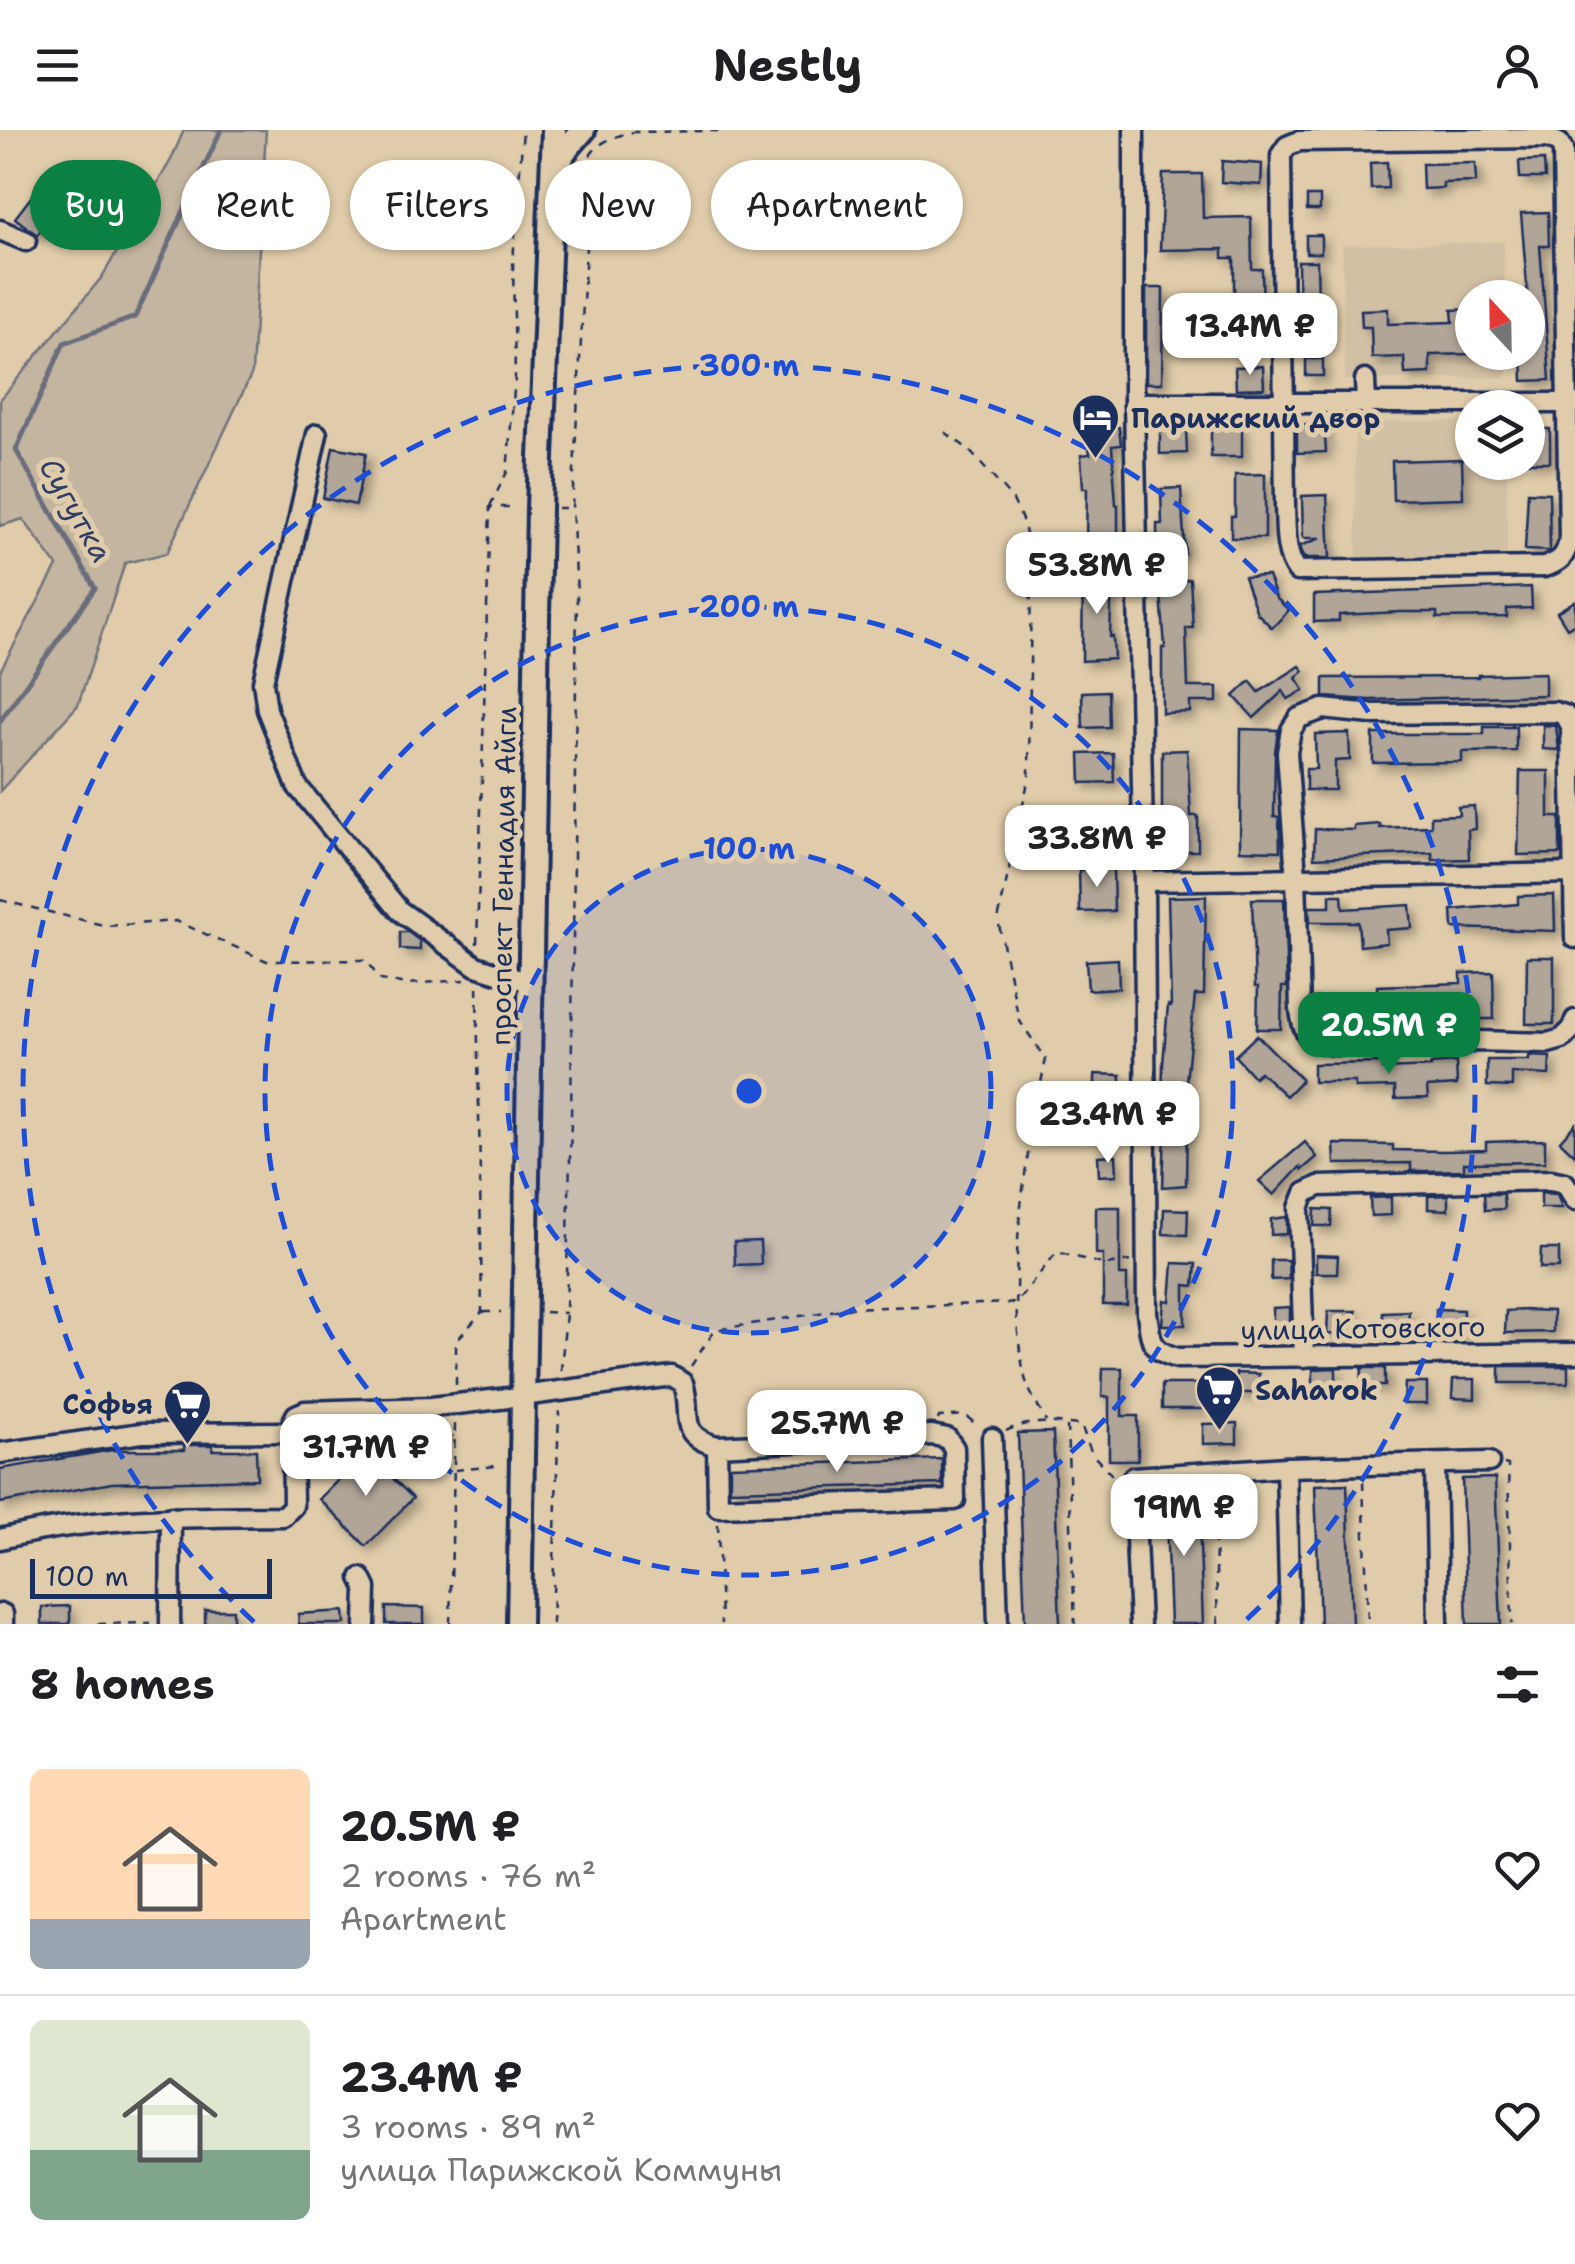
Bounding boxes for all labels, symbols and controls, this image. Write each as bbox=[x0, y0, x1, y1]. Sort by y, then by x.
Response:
text: Nestly bbox=[713, 35, 862, 95]
icon: menu bbox=[30, 38, 85, 93]
icon: person bbox=[1490, 38, 1545, 93]
chip: Buy bbox=[30, 160, 161, 250]
chip: Rent bbox=[181, 160, 330, 250]
chip: Filters bbox=[350, 160, 525, 250]
chip: New bbox=[545, 160, 691, 250]
chip: Apartment bbox=[711, 160, 963, 250]
north arrow bbox=[1455, 280, 1545, 370]
map controls bbox=[1455, 280, 1545, 480]
pin: 13.4M ₽ bbox=[1158, 293, 1342, 378]
text: 13.4M ₽ bbox=[1184, 304, 1316, 347]
text: 300 m bbox=[699, 345, 799, 386]
button: layers bbox=[1455, 390, 1545, 480]
hotel icon: Парижский двор bbox=[1070, 392, 1122, 460]
place label: Парижский двор bbox=[1131, 399, 1380, 437]
water label: Сугутка bbox=[30, 450, 122, 570]
pin: 53.8M ₽ bbox=[1005, 532, 1189, 617]
text: 53.8M ₽ bbox=[1028, 543, 1166, 586]
text: 200 m bbox=[699, 586, 799, 627]
street label: проспект Геннадия Айги bbox=[481, 706, 525, 1046]
pin: 33.8M ₽ bbox=[1005, 805, 1189, 890]
text: 33.8M ₽ bbox=[1027, 816, 1167, 859]
text: 100 m bbox=[703, 828, 795, 869]
pin: 20.5M ₽ bbox=[1297, 992, 1481, 1077]
text: 20.5M ₽ bbox=[1320, 1003, 1458, 1046]
centre of rings bbox=[731, 1073, 767, 1109]
pin: 23.4M ₽ bbox=[1016, 1081, 1200, 1166]
text: 23.4M ₽ bbox=[1038, 1092, 1178, 1135]
street label: улица Котовского bbox=[1240, 1307, 1486, 1349]
supermarket icon: Saharok bbox=[1194, 1364, 1246, 1432]
place label: Saharok bbox=[1255, 1371, 1378, 1409]
supermarket icon: Софья bbox=[162, 1378, 214, 1446]
place label: Софья bbox=[62, 1385, 153, 1423]
pin: 25.7M ₽ bbox=[745, 1390, 929, 1475]
text: 25.7M ₽ bbox=[769, 1401, 905, 1444]
pin: 31.7M ₽ bbox=[274, 1414, 458, 1499]
text: 31.7M ₽ bbox=[302, 1425, 430, 1468]
pin: 19M ₽ bbox=[1114, 1474, 1254, 1559]
text: 19M ₽ bbox=[1133, 1485, 1235, 1528]
scale bar bbox=[30, 1554, 272, 1598]
text: 100 m bbox=[45, 1557, 129, 1595]
text: 8 homes bbox=[30, 1656, 215, 1712]
icon: filters bbox=[1490, 1657, 1545, 1712]
text: 20.5M ₽ bbox=[340, 1798, 521, 1854]
icon: home bbox=[110, 1809, 230, 1929]
icon: heart bbox=[1490, 1842, 1545, 1897]
text: 2 rooms · 76 m² bbox=[340, 1854, 596, 1897]
text: Apartment bbox=[340, 1897, 507, 1940]
text: 23.4M ₽ bbox=[340, 2049, 523, 2105]
icon: home bbox=[110, 2060, 230, 2180]
icon: heart bbox=[1490, 2093, 1545, 2148]
text: 3 rooms · 89 m² bbox=[340, 2105, 596, 2148]
text: улица Парижской Коммуны bbox=[340, 2148, 782, 2191]

